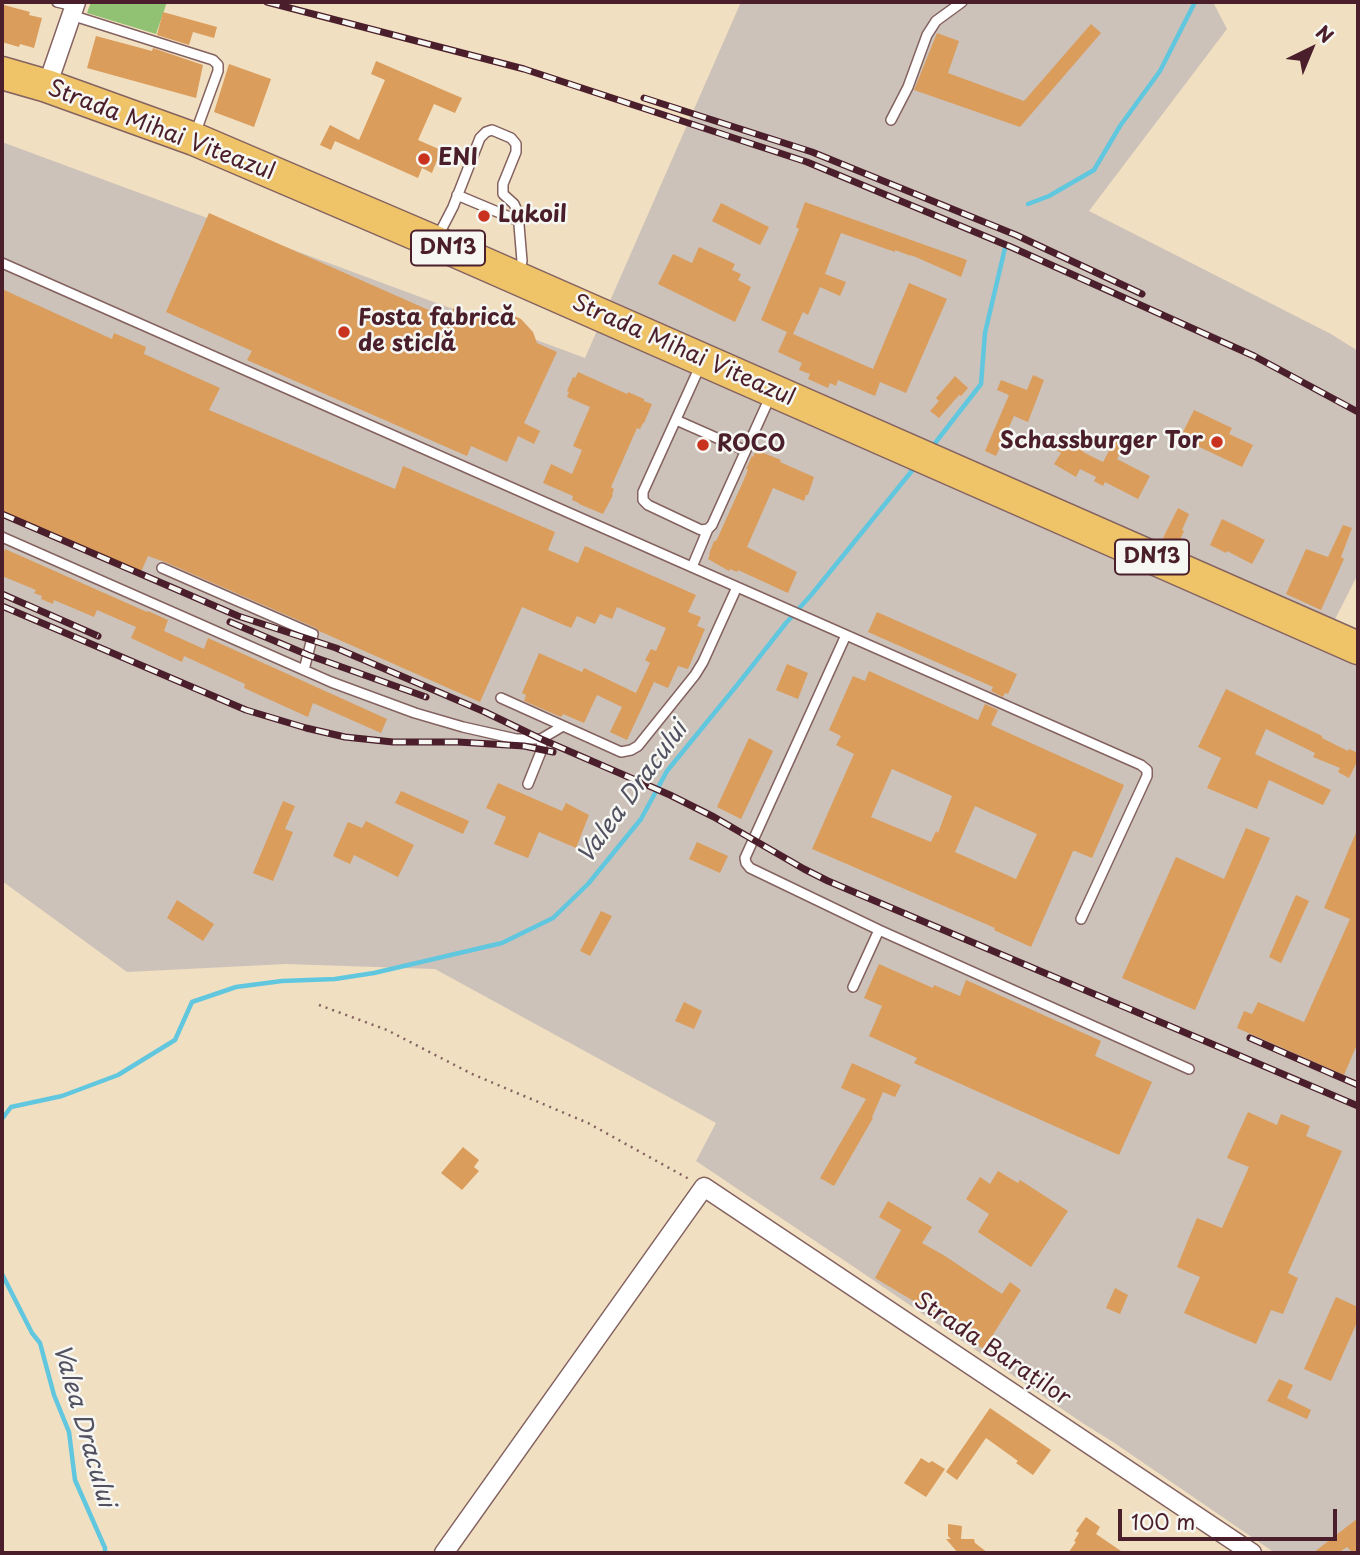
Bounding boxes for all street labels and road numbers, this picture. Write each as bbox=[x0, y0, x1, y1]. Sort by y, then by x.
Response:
street label: Strada Mihai Viteazul bbox=[44, 75, 278, 187]
road number: DN13 bbox=[411, 230, 485, 266]
street label: Strada Mihai Viteazul bbox=[567, 289, 799, 413]
road number: DN13 bbox=[1115, 540, 1189, 574]
street label: Strada Baraților bbox=[908, 1287, 1076, 1413]

